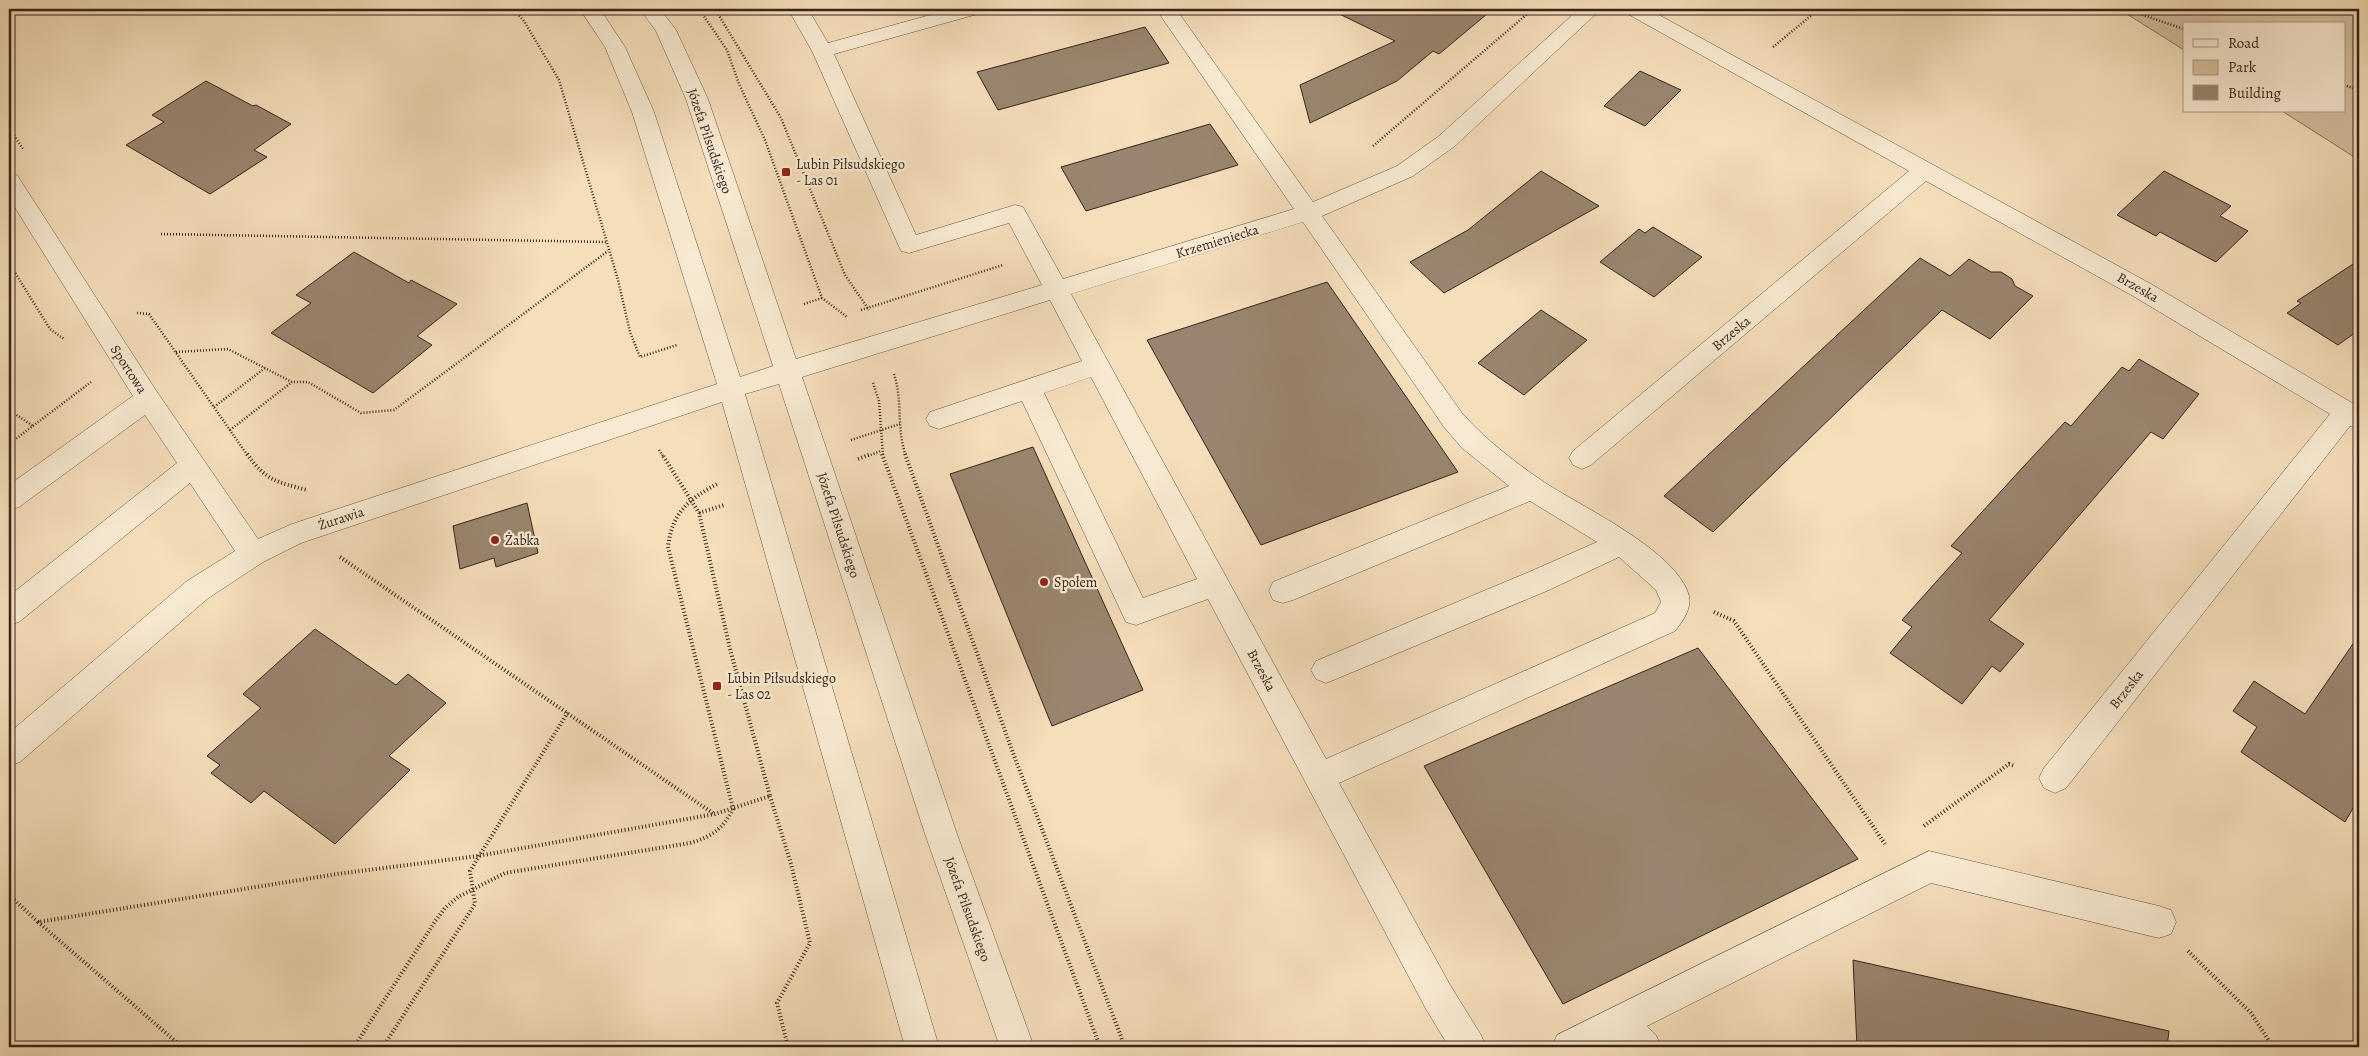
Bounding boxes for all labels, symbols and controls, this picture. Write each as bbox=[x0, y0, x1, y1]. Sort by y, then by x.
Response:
legend bbox=[2183, 22, 2346, 112]
text: Road bbox=[2228, 33, 2260, 53]
text: Park bbox=[2228, 57, 2257, 77]
text: Building bbox=[2228, 83, 2281, 103]
street label: Józefa Piłsudskiego bbox=[683, 86, 736, 196]
place label: Lubin Piłsudskiego - Las 01 bbox=[796, 155, 905, 190]
marker: Lubin Piłsudskiego - Las 01 bbox=[780, 166, 792, 178]
street label: Krzemieniecka bbox=[1173, 220, 1261, 263]
street label: Brzeska bbox=[2113, 268, 2162, 307]
street label: Brzeska bbox=[1708, 311, 1755, 355]
street label: Sportowa bbox=[106, 341, 152, 398]
street label: Józefa Piłsudskiego bbox=[812, 470, 865, 580]
street label: Żurawia bbox=[316, 502, 367, 535]
place label: Żabka bbox=[505, 531, 540, 550]
marker: Żabka bbox=[489, 534, 501, 546]
place label: Społem bbox=[1054, 573, 1098, 592]
marker: Społem bbox=[1038, 576, 1050, 588]
street label: Brzeska bbox=[1243, 646, 1281, 695]
street label: Brzeska bbox=[2105, 665, 2148, 713]
place label: Lubin Piłsudskiego - Las 02 bbox=[727, 669, 836, 704]
marker: Lubin Piłsudskiego - Las 02 bbox=[711, 680, 723, 692]
street label: Józefa Piłsudskiego bbox=[940, 854, 995, 964]

